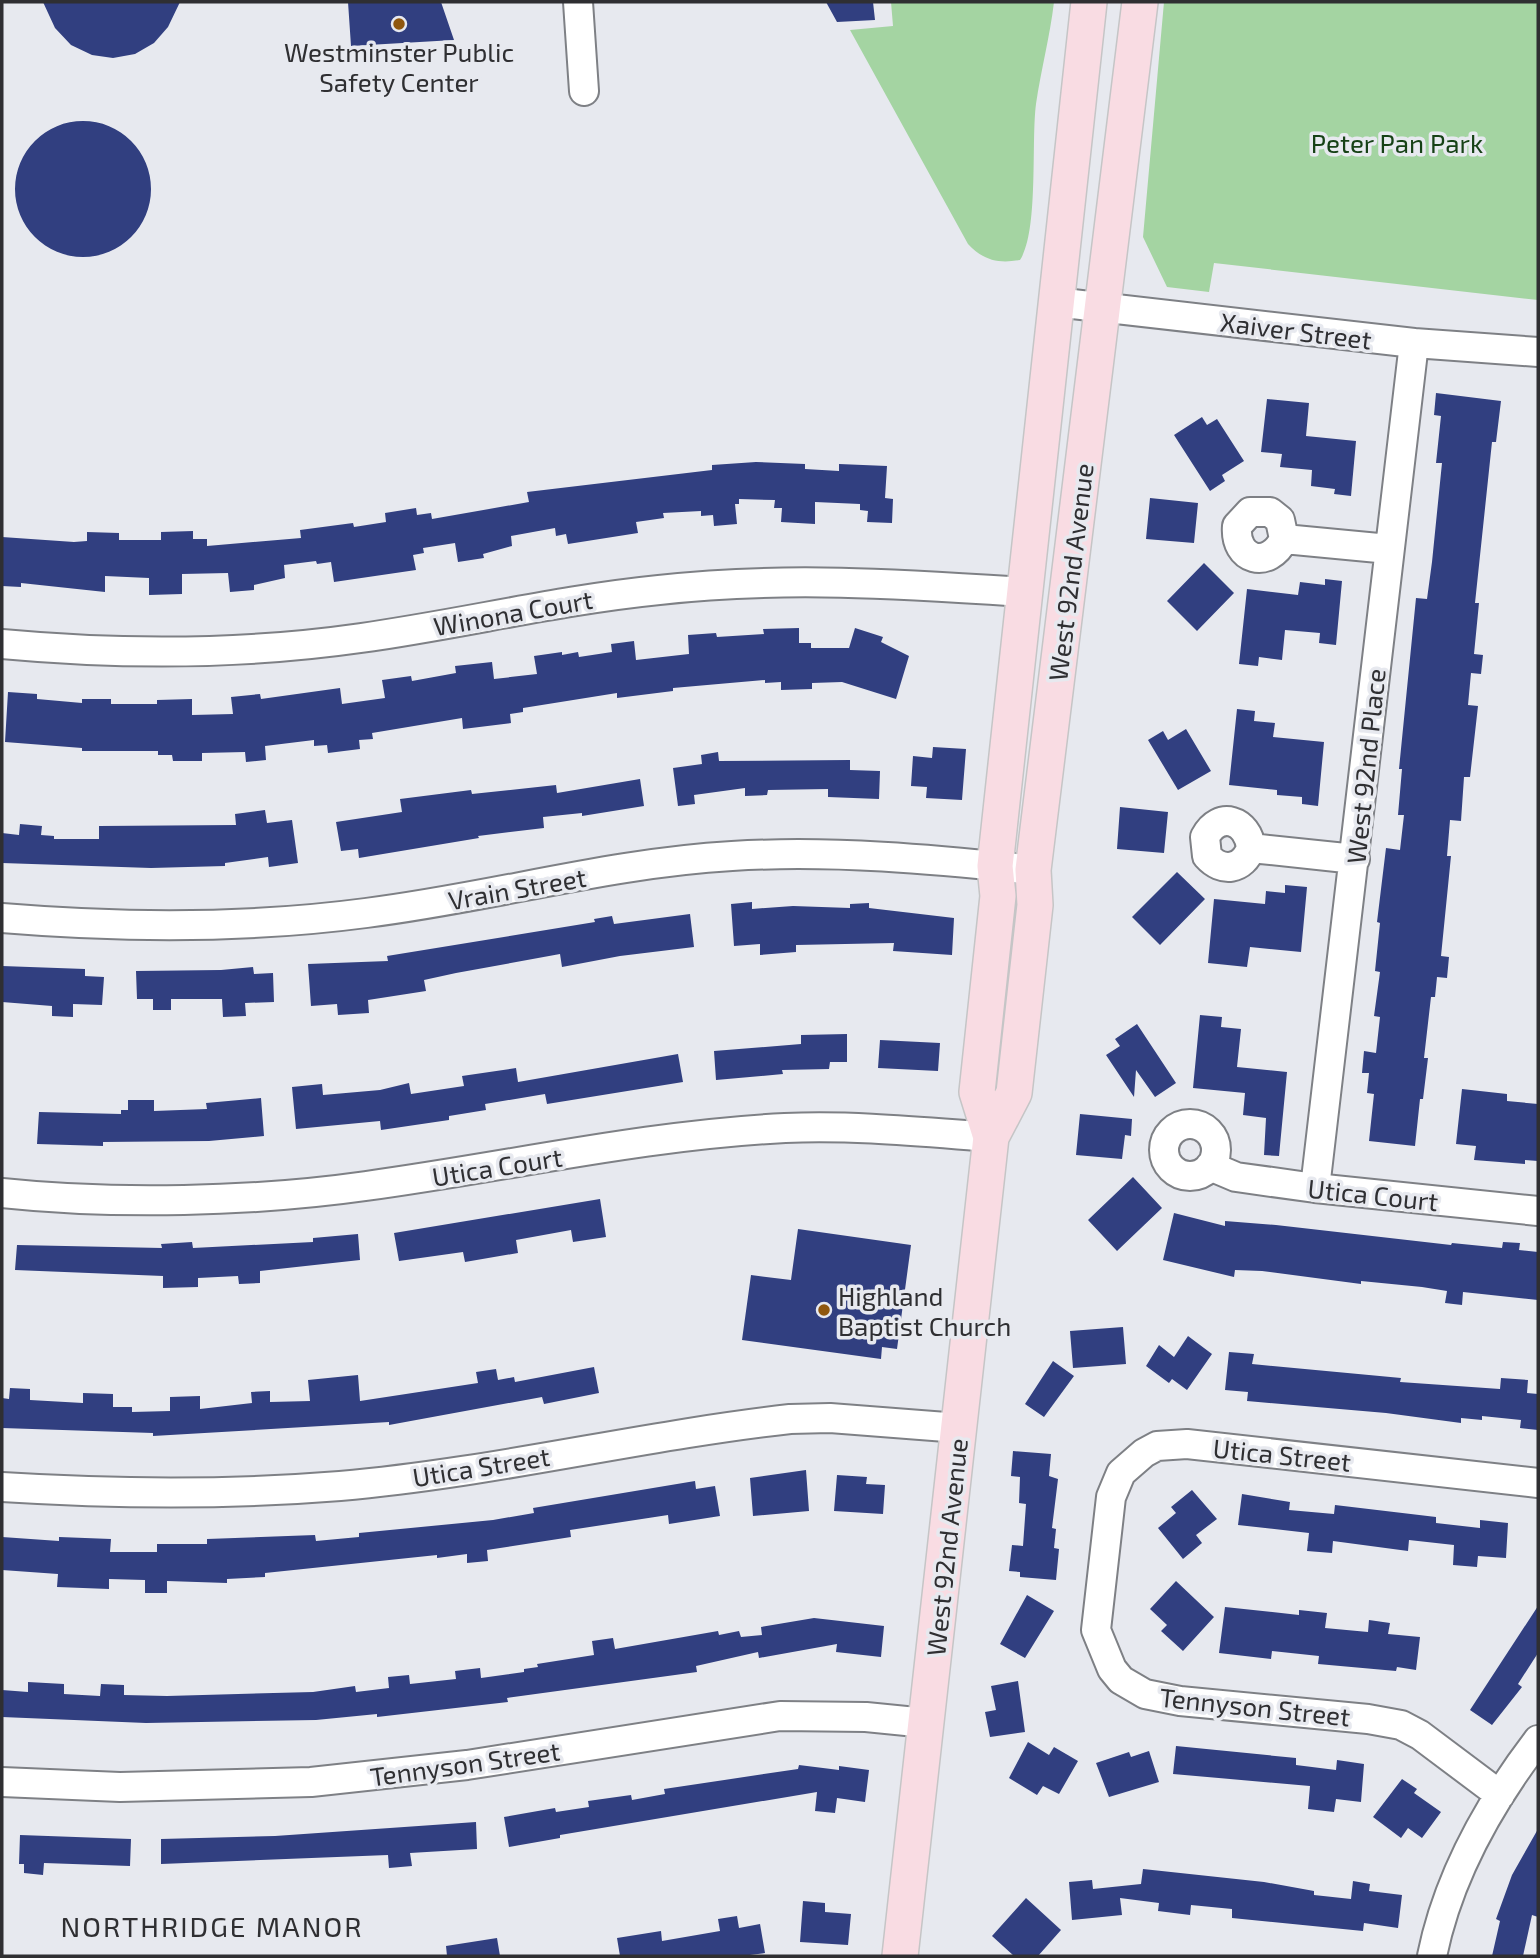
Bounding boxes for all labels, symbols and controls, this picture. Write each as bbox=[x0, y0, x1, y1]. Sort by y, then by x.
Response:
marker: Westminster Public Safety Center bbox=[391, 16, 407, 32]
place label: Westminster Public Safety Center bbox=[284, 36, 514, 97]
park label: Peter Pan Park bbox=[1311, 127, 1483, 158]
street label: Xaiver Street bbox=[1219, 305, 1373, 355]
street label: West 92nd Avenue bbox=[1041, 462, 1099, 682]
street label: Winona Court bbox=[431, 583, 595, 641]
street label: West 92nd Place bbox=[1339, 667, 1391, 865]
street label: Vrain Street bbox=[446, 861, 588, 915]
street label: Utica Court bbox=[430, 1140, 564, 1192]
street label: Utica Court bbox=[1306, 1172, 1440, 1216]
place label: Highland Baptist Church bbox=[838, 1280, 1011, 1341]
marker: Highland Baptist Church bbox=[816, 1302, 832, 1318]
street label: Utica Street bbox=[1211, 1431, 1353, 1477]
street label: West 92nd Avenue bbox=[919, 1437, 973, 1657]
street label: Utica Street bbox=[410, 1440, 552, 1492]
street label: Tennyson Street bbox=[1158, 1681, 1352, 1731]
street label: Tennyson Street bbox=[368, 1734, 562, 1792]
district label: NORTHRIDGE MANOR bbox=[61, 1909, 363, 1943]

